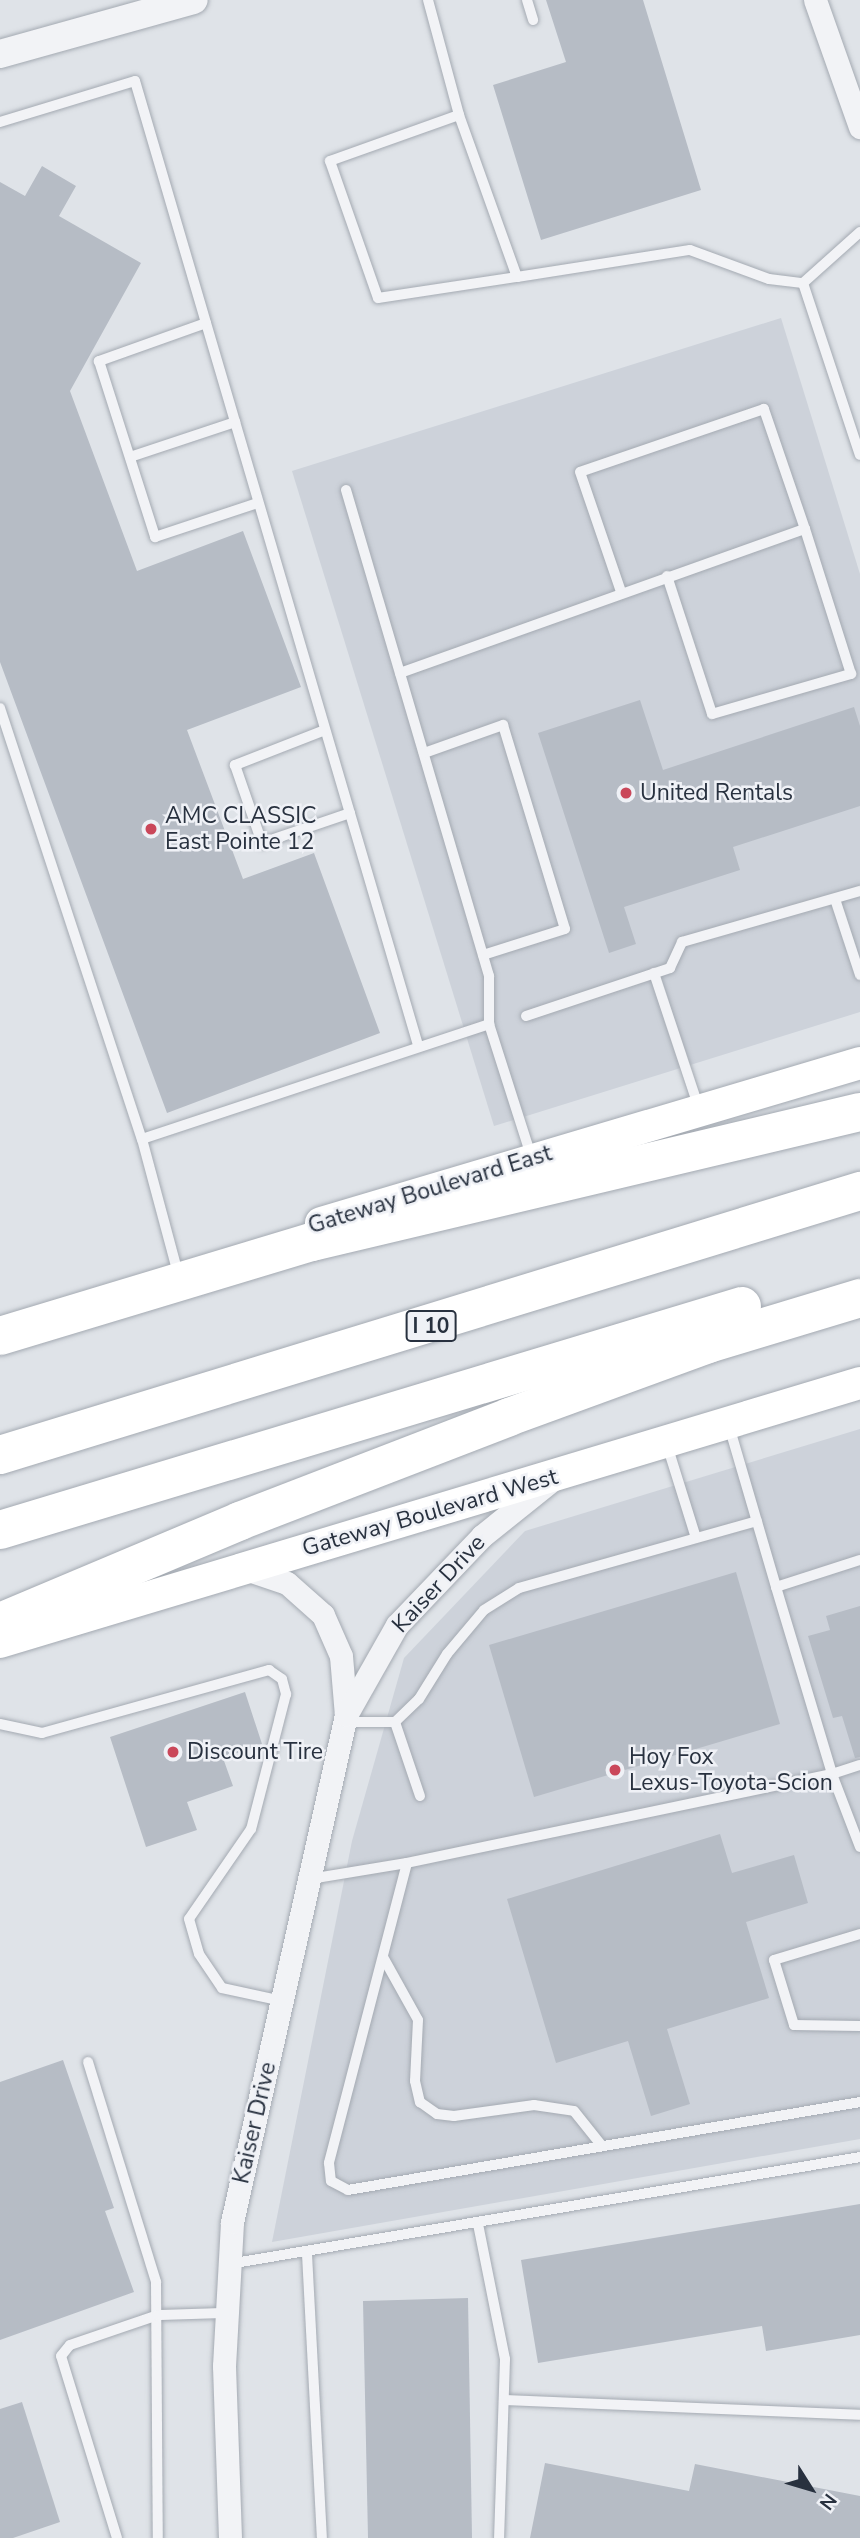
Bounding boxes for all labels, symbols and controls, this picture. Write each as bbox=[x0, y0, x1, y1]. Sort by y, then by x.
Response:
place label: United Rentals bbox=[640, 779, 793, 807]
marker: United Rentals bbox=[618, 785, 634, 801]
place label: AMC CLASSIC East Pointe 12 bbox=[165, 802, 317, 856]
marker: AMC CLASSIC East Pointe 12 bbox=[143, 821, 159, 837]
street label: Gateway Boulevard East bbox=[305, 1140, 555, 1240]
road number: I 10 bbox=[405, 1308, 457, 1344]
street label: Gateway Boulevard West bbox=[299, 1463, 561, 1563]
street label: Kaiser Drive bbox=[387, 1529, 491, 1639]
place label: Discount Tire bbox=[187, 1738, 323, 1766]
place label: Hoy Fox Lexus-Toyota-Scion bbox=[629, 1743, 833, 1797]
marker: Discount Tire bbox=[165, 1744, 181, 1760]
marker: Hoy Fox Lexus-Toyota-Scion bbox=[607, 1762, 623, 1778]
street label: Kaiser Drive bbox=[228, 2060, 282, 2186]
north arrow bbox=[776, 2454, 846, 2524]
text: N bbox=[813, 2488, 842, 2515]

